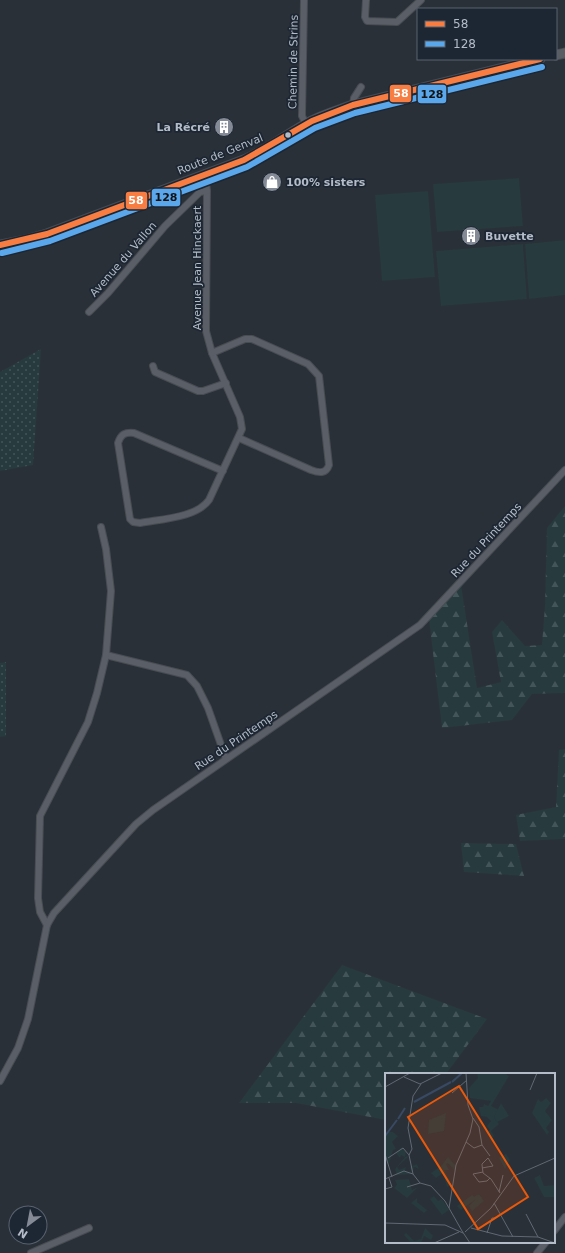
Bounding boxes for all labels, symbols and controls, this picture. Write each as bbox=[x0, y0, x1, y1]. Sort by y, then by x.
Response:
legend bbox=[417, 8, 557, 60]
street label: Chemin de Strins bbox=[286, 14, 301, 109]
text: 58 bbox=[453, 17, 468, 31]
text: 128 bbox=[453, 37, 476, 51]
line badge: 58 bbox=[389, 84, 412, 103]
line badge: 128 bbox=[417, 84, 447, 104]
text: 58 bbox=[393, 87, 409, 100]
text: 128 bbox=[421, 88, 443, 101]
building icon: La Récré bbox=[213, 116, 235, 138]
place label: La Récré bbox=[156, 121, 210, 134]
unlabelled marker bbox=[283, 130, 293, 140]
street label: Route de Genval bbox=[175, 131, 265, 178]
shop icon: 100% sisters bbox=[261, 171, 283, 193]
place label: 100% sisters bbox=[286, 176, 366, 189]
line badge: 128 bbox=[151, 188, 181, 207]
line badge: 58 bbox=[125, 191, 148, 210]
text: 128 bbox=[155, 191, 177, 204]
text: 58 bbox=[128, 194, 144, 207]
street label: Avenue Jean Hinckaert bbox=[191, 205, 204, 330]
street label: Avenue du Vallon bbox=[87, 219, 159, 299]
building icon: Buvette bbox=[460, 225, 482, 247]
place label: Buvette bbox=[485, 230, 534, 243]
street label: Rue du Printemps bbox=[448, 500, 524, 580]
street label: Rue du Printemps bbox=[192, 708, 280, 773]
inset map bbox=[385, 1073, 555, 1243]
north arrow bbox=[8, 1205, 48, 1245]
text: N bbox=[16, 1225, 30, 1241]

